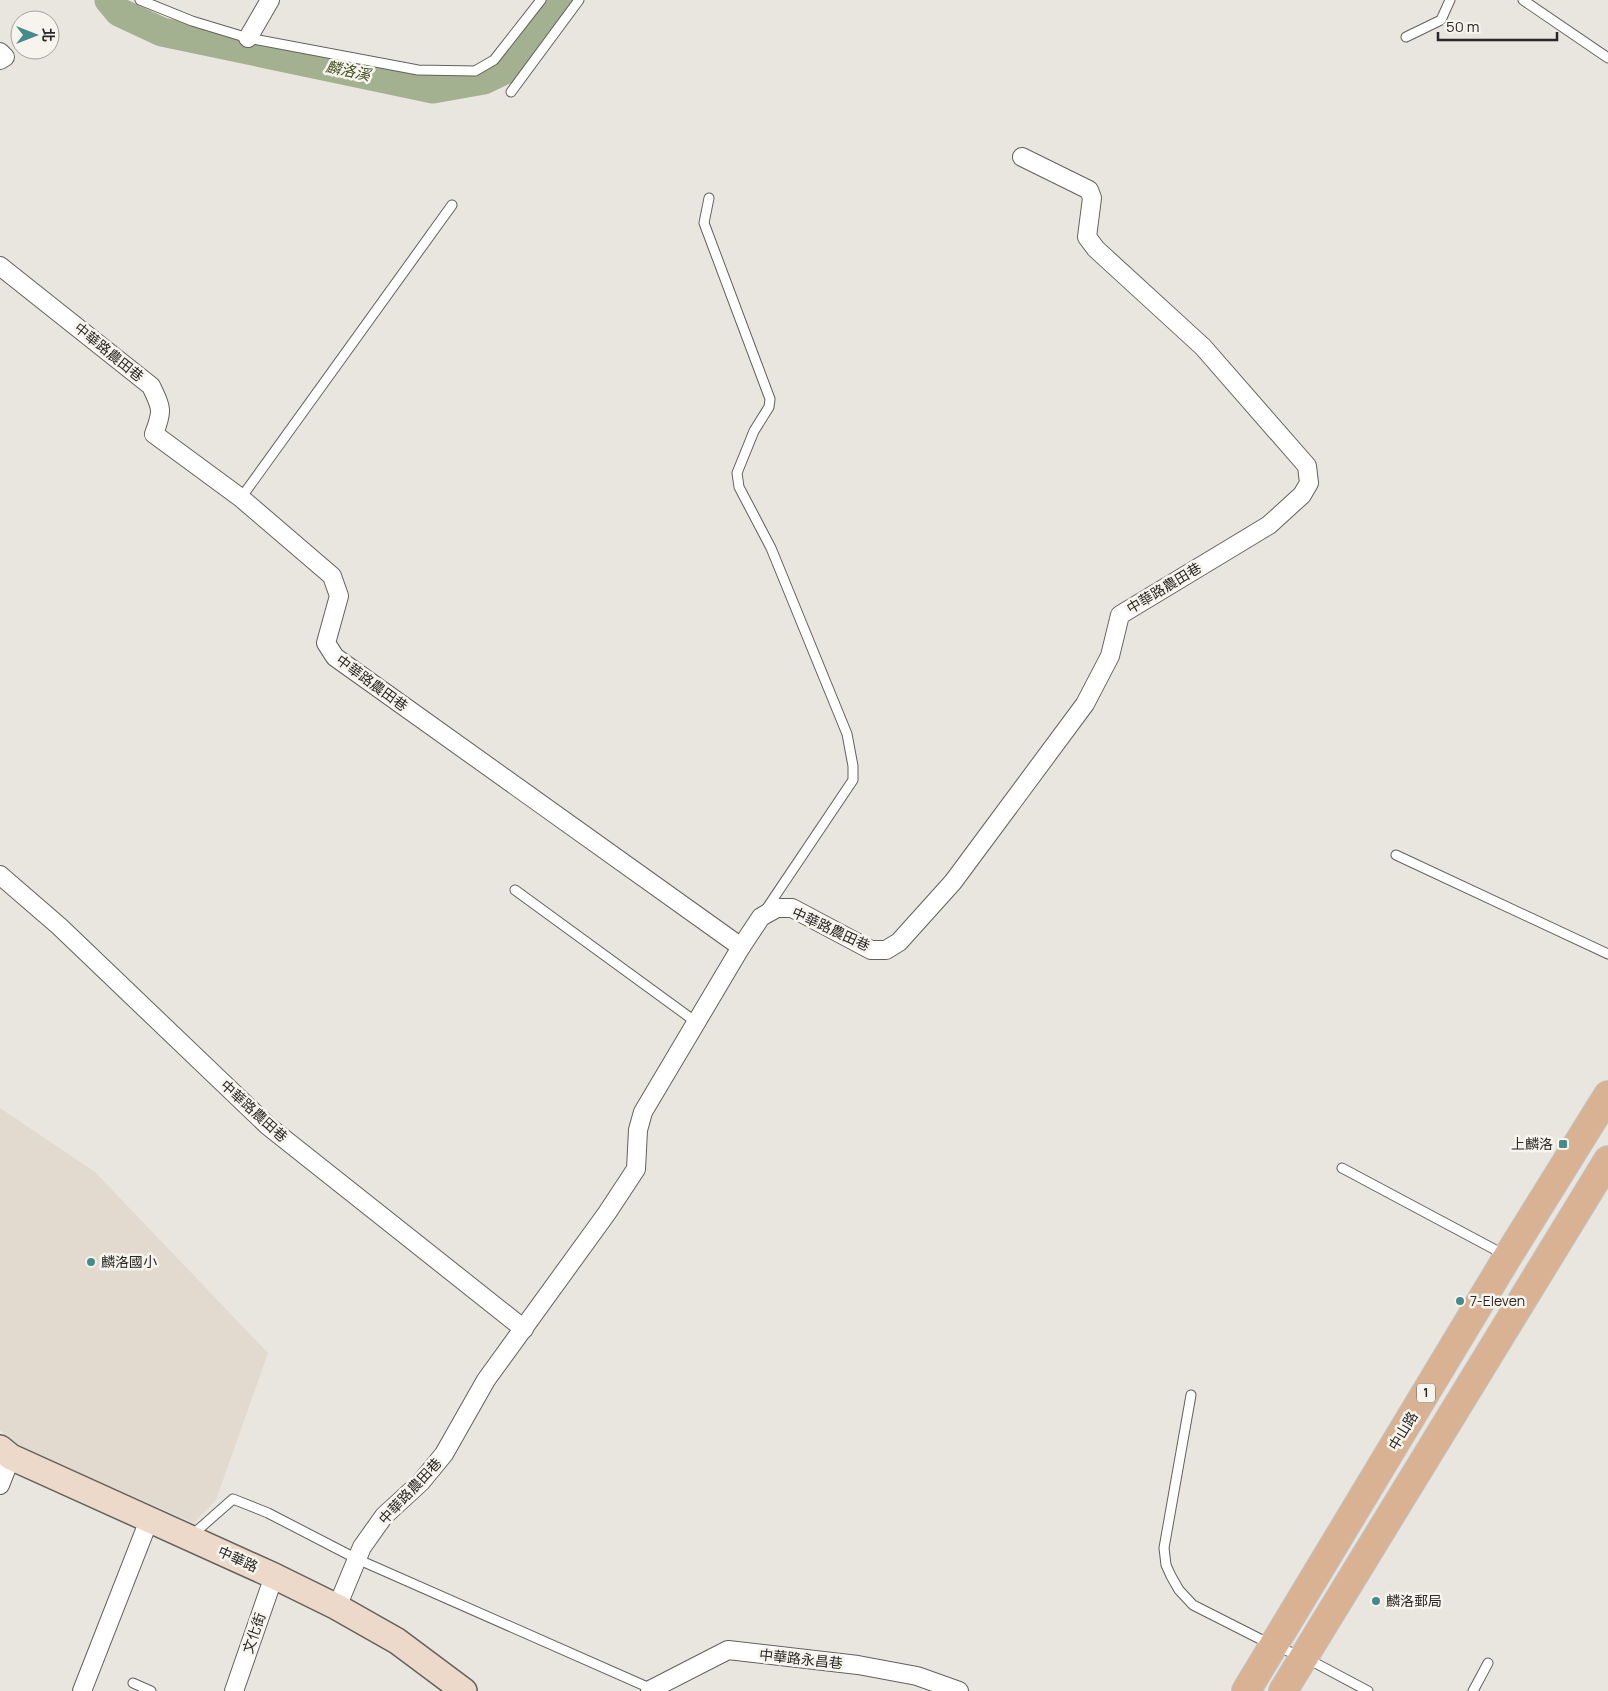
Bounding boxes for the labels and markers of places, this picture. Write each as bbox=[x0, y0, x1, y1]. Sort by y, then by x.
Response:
place label: 上麟洛 bbox=[1511, 1134, 1553, 1153]
marker: 上麟洛 bbox=[1557, 1138, 1569, 1150]
place label: 麟洛國小 bbox=[101, 1252, 157, 1271]
marker: 麟洛國小 bbox=[85, 1256, 97, 1268]
place label: 7-Eleven bbox=[1470, 1291, 1525, 1310]
marker: 7-Eleven bbox=[1454, 1295, 1466, 1307]
place label: 麟洛郵局 bbox=[1386, 1591, 1442, 1610]
marker: 麟洛郵局 bbox=[1370, 1595, 1382, 1607]

